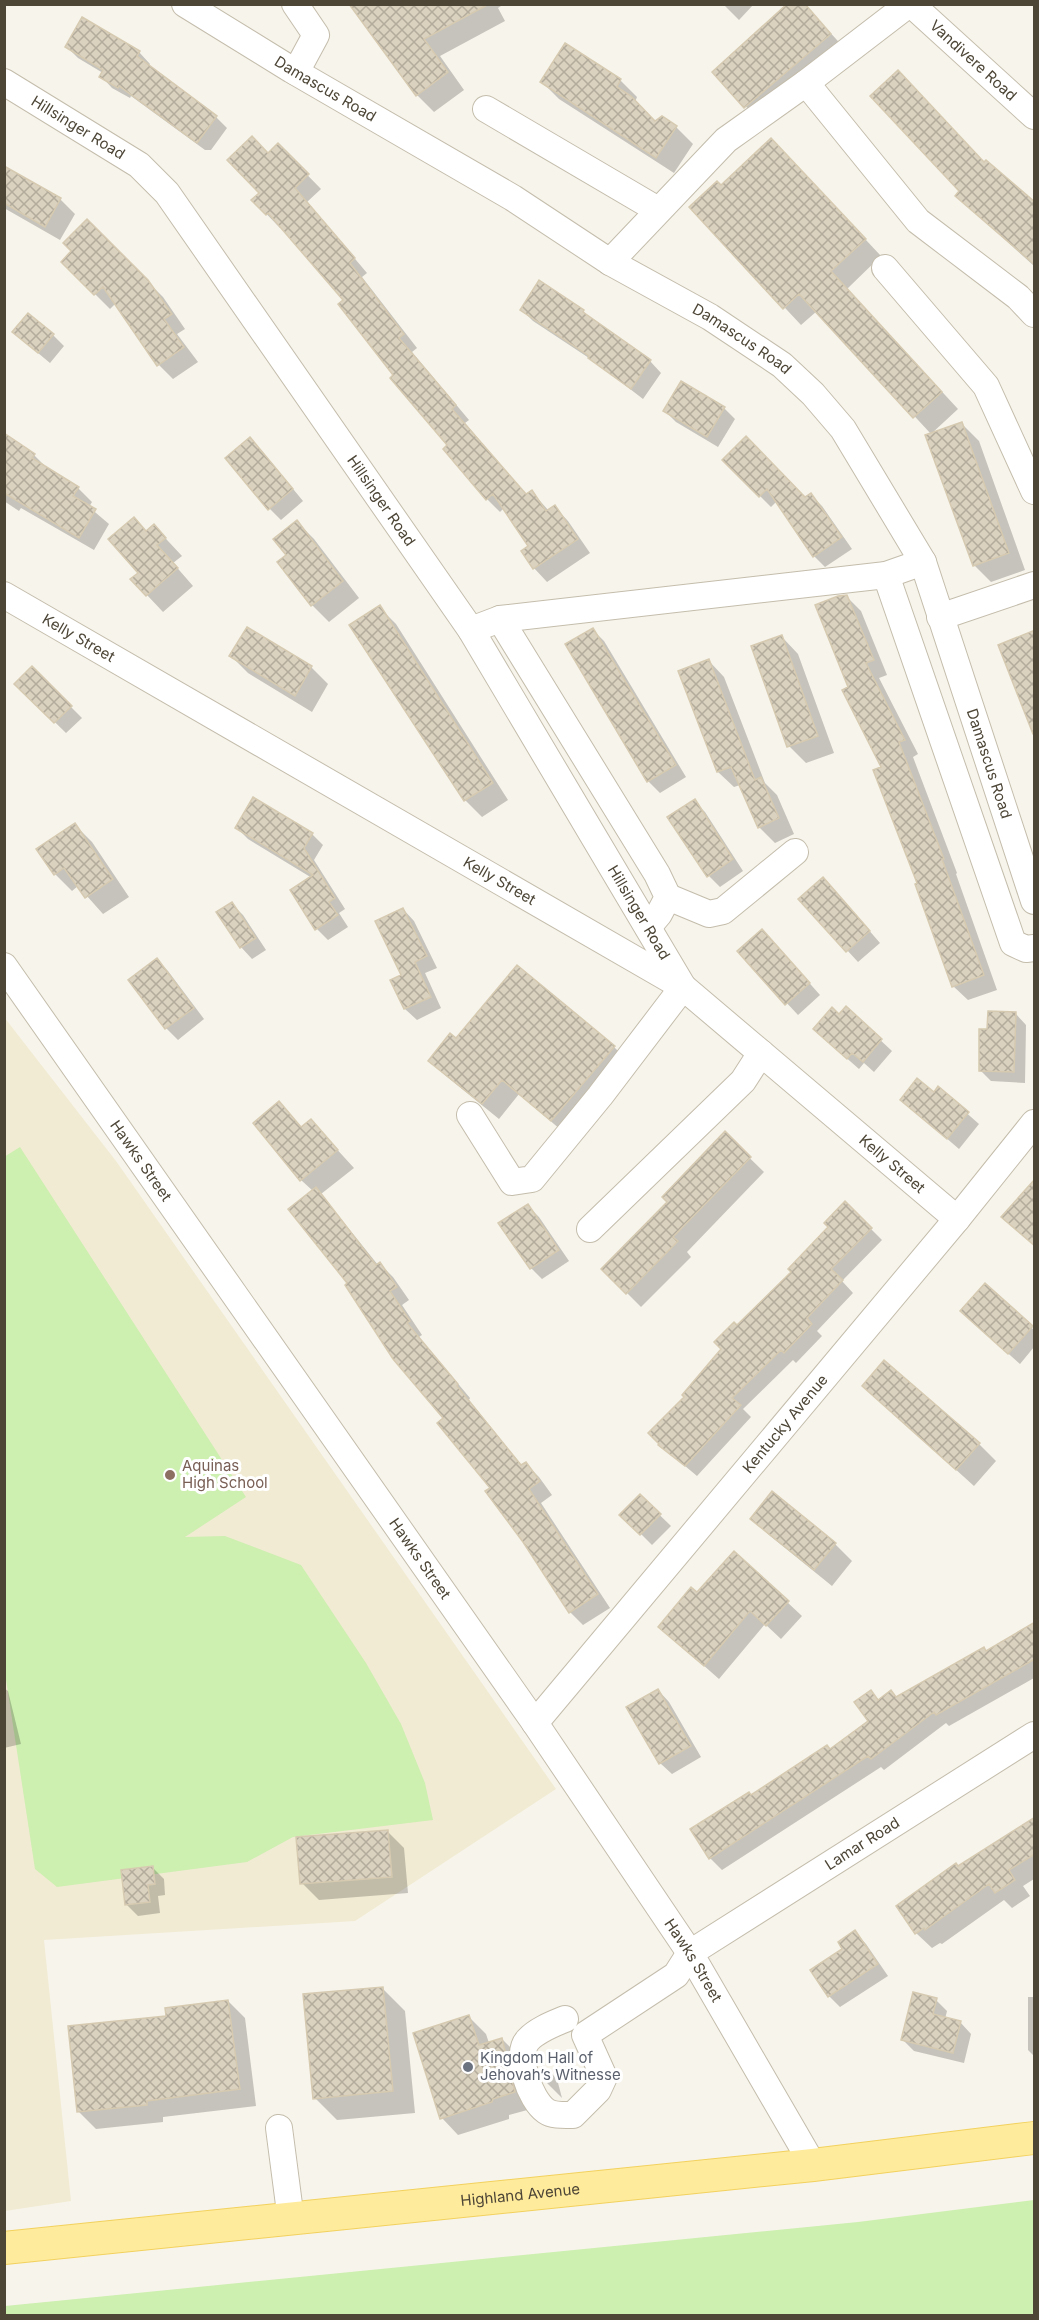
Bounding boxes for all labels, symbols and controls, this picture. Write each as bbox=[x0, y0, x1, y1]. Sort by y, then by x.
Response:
street label: Vandivere Road bbox=[926, 16, 1021, 105]
street label: Damascus Road bbox=[271, 52, 380, 126]
street label: Hillsinger Road bbox=[28, 91, 129, 163]
street label: Damascus Road bbox=[689, 299, 796, 378]
street label: Hillsinger Road bbox=[343, 451, 420, 550]
street label: Kelly Street bbox=[39, 609, 118, 666]
street label: Damascus Road bbox=[963, 706, 1016, 821]
street label: Kelly Street bbox=[460, 852, 539, 909]
street label: Hillsinger Road bbox=[604, 862, 675, 963]
street label: Hawks Street bbox=[106, 1116, 176, 1205]
street label: Kelly Street bbox=[855, 1130, 929, 1197]
street label: Kentucky Avenue bbox=[738, 1370, 832, 1477]
place label: Aquinas High School bbox=[182, 1456, 268, 1492]
marker: Aquinas High School bbox=[163, 1468, 177, 1482]
street label: Hawks Street bbox=[385, 1514, 455, 1603]
street label: Lamar Road bbox=[821, 1813, 903, 1874]
street label: Hawks Street bbox=[661, 1915, 726, 2005]
place label: Kingdom Hall of Jehovah’s Witnesse bbox=[480, 2048, 621, 2084]
marker: Kingdom Hall of Jehovah’s Witnesse bbox=[461, 2060, 475, 2074]
street label: Highland Avenue bbox=[460, 2179, 581, 2210]

